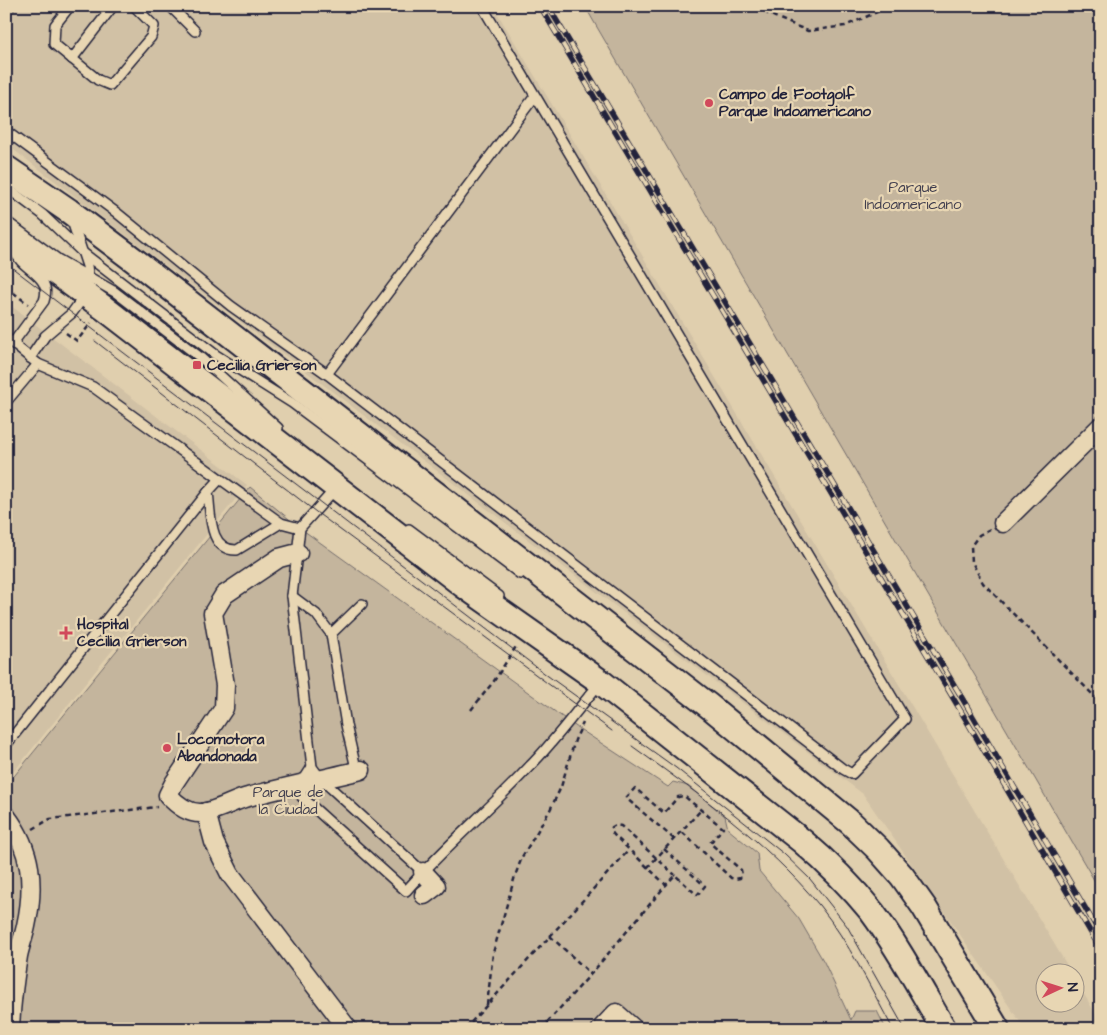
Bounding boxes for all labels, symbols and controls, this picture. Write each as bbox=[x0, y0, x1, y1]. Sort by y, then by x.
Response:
place label: Campo de Footgolf Parque Indoamericano bbox=[719, 84, 871, 122]
marker: Campo de Footgolf Parque Indoamericano bbox=[703, 97, 715, 109]
park label: Parque Indoamericano bbox=[865, 177, 962, 215]
place label: Cecilia Grierson bbox=[207, 355, 317, 376]
marker: Cecilia Grierson bbox=[191, 359, 203, 371]
place label: Hospital Cecilia Grierson bbox=[77, 614, 187, 652]
marker: Hospital Cecilia Grierson bbox=[59, 626, 73, 640]
place label: Locomotora Abandonada bbox=[177, 729, 265, 767]
marker: Locomotora Abandonada bbox=[161, 742, 173, 754]
park label: Parque de la Ciudad bbox=[253, 782, 323, 820]
north arrow bbox=[1034, 962, 1084, 1012]
text: N bbox=[1062, 982, 1082, 992]

